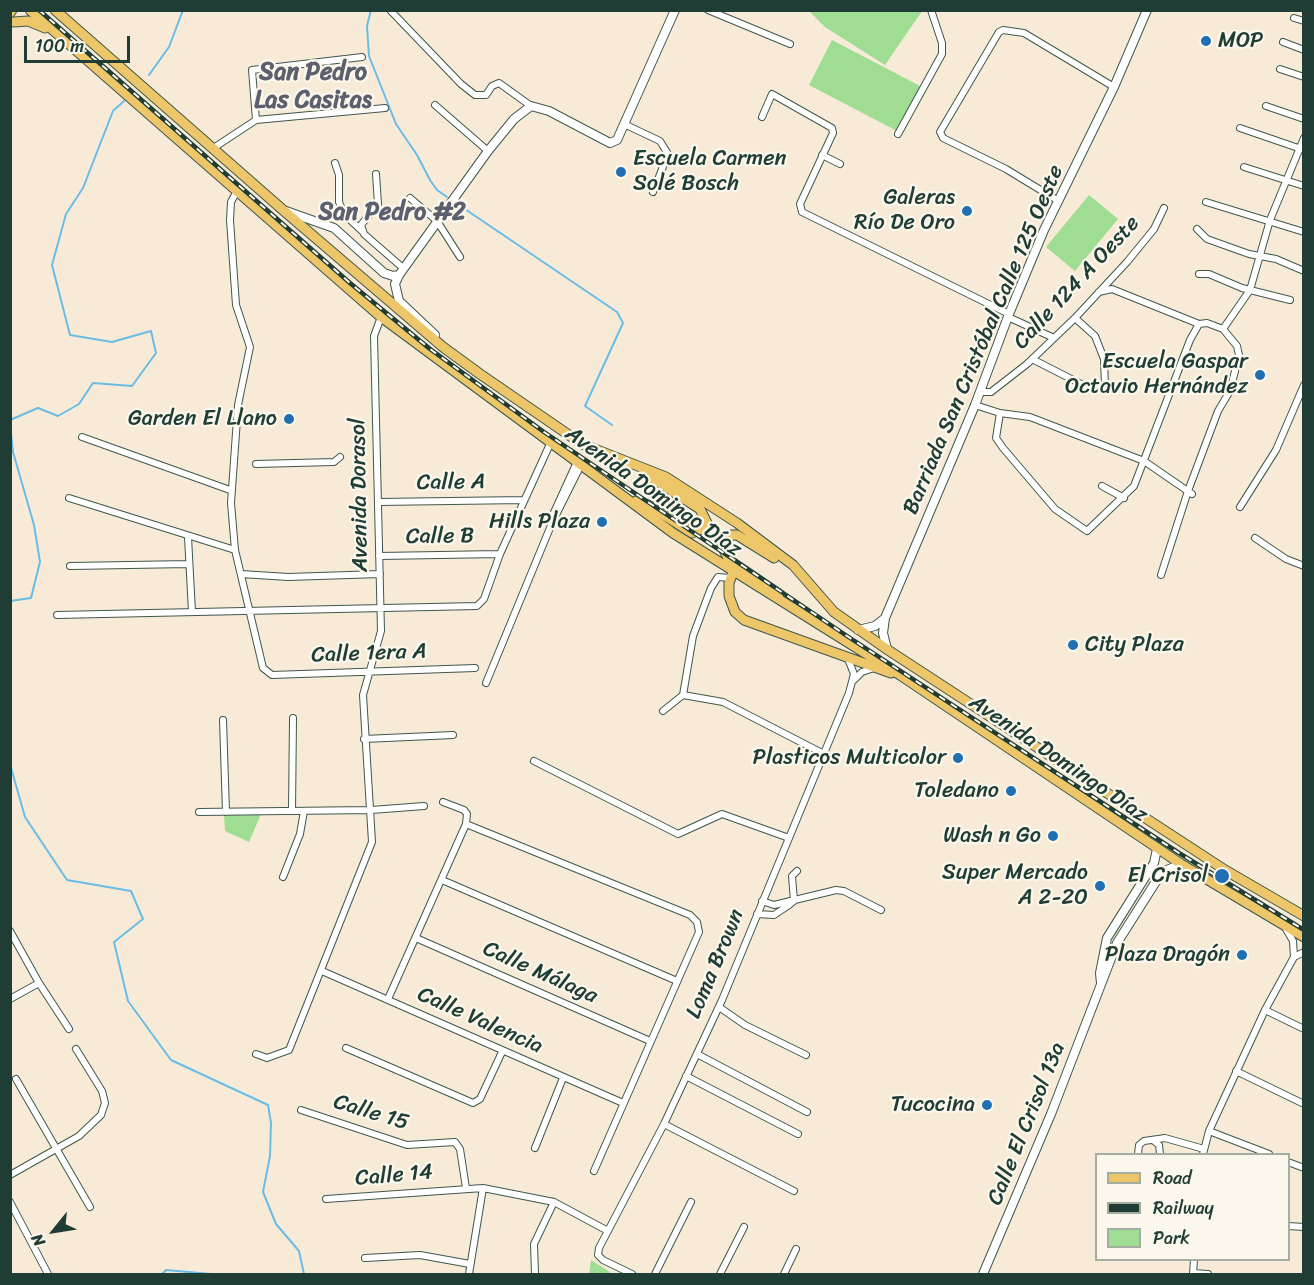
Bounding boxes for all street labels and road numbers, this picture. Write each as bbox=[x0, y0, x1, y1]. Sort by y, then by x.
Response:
street label: Barriada San Cristóbal Calle 125 Oeste bbox=[898, 161, 1070, 519]
street label: Calle 124 A Oeste bbox=[1008, 211, 1146, 355]
street label: Avenida Dorasol bbox=[345, 418, 375, 572]
street label: Avenida Domingo Díaz bbox=[559, 421, 747, 563]
street label: Calle A bbox=[416, 469, 486, 497]
street label: Calle B bbox=[406, 523, 474, 551]
street label: Calle 1era A bbox=[311, 639, 427, 669]
street label: Avenida Domingo Díaz bbox=[964, 689, 1152, 829]
street label: Loma Brown bbox=[681, 905, 751, 1023]
street label: Calle Málaga bbox=[479, 936, 601, 1010]
street label: Calle Valencia bbox=[413, 982, 547, 1060]
street label: Calle El Crisol 13a bbox=[982, 1039, 1072, 1209]
street label: Calle 15 bbox=[330, 1089, 412, 1137]
street label: Calle 14 bbox=[354, 1159, 434, 1193]

